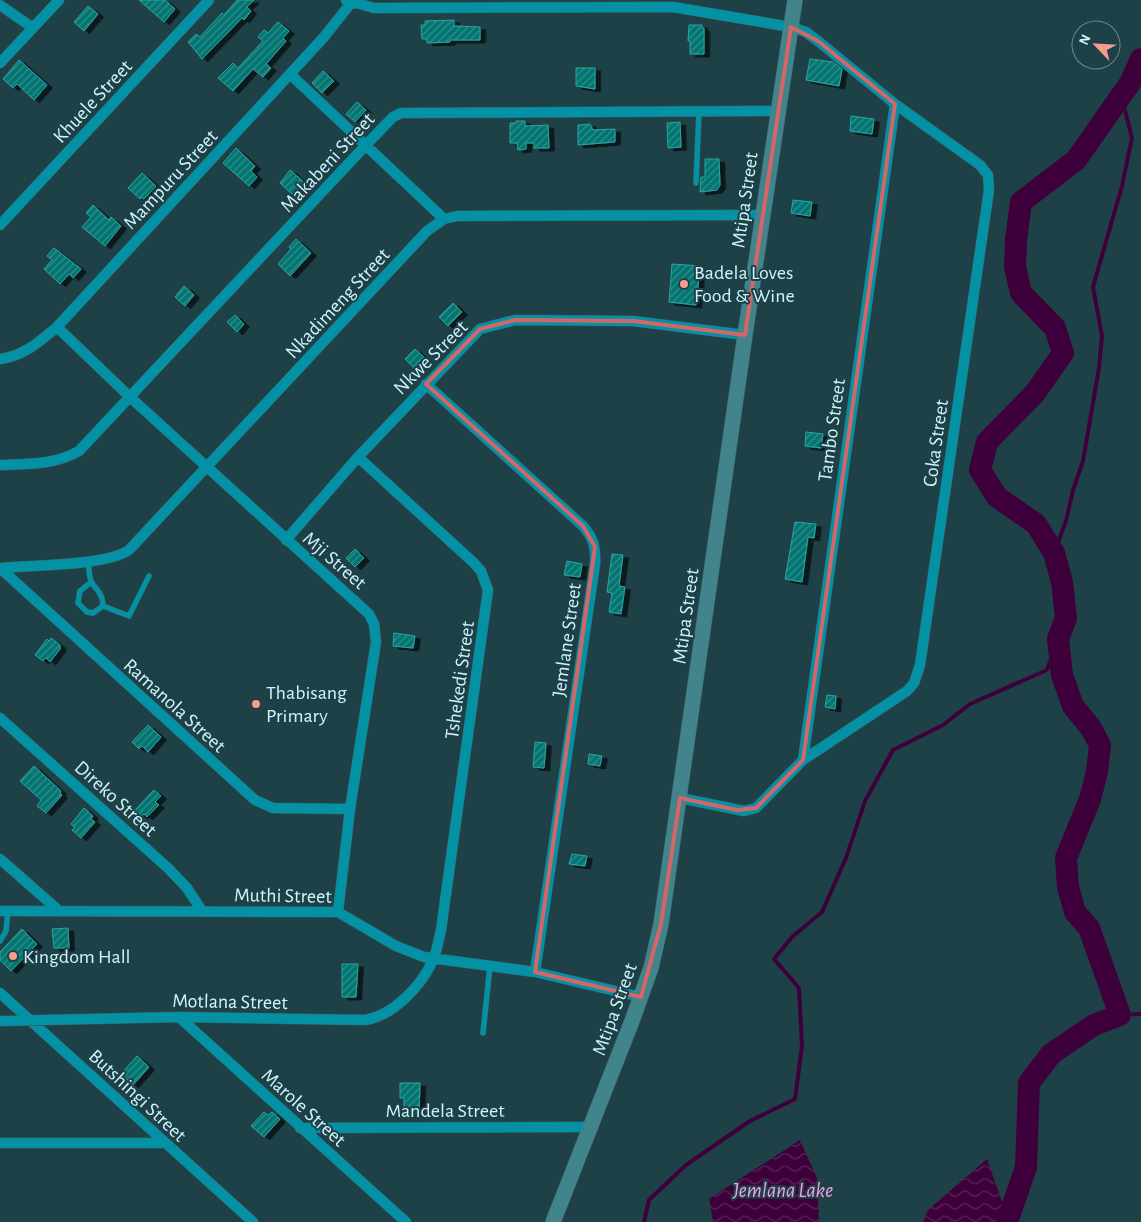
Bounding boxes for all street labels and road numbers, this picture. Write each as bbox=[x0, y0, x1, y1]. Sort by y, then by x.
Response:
street label: Khuele Street bbox=[50, 56, 136, 147]
street label: Makabeni Street bbox=[277, 109, 379, 216]
street label: Mampuru Street bbox=[120, 126, 222, 233]
street label: Mtipa Street bbox=[728, 150, 762, 249]
street label: Nkadimeng Street bbox=[282, 244, 394, 363]
street label: Nkwe Street bbox=[390, 316, 472, 399]
street label: Tambo Street bbox=[815, 377, 849, 483]
street label: Coka Street bbox=[920, 397, 952, 488]
street label: Mji Street bbox=[299, 528, 370, 594]
street label: Mtipa Street bbox=[669, 566, 703, 665]
street label: Jemlane Street bbox=[549, 581, 585, 698]
street label: Tshekedi Street bbox=[442, 619, 478, 741]
street label: Ramanola Street bbox=[120, 655, 230, 757]
street label: Direko Street bbox=[71, 757, 161, 841]
street label: Muthi Street bbox=[234, 885, 333, 907]
street label: Mtipa Street bbox=[589, 960, 641, 1058]
street label: Motlana Street bbox=[172, 991, 289, 1013]
street label: Butshingi Street bbox=[85, 1046, 190, 1146]
street label: Marole Street bbox=[257, 1065, 350, 1151]
street label: Mandela Street bbox=[385, 1101, 505, 1121]

